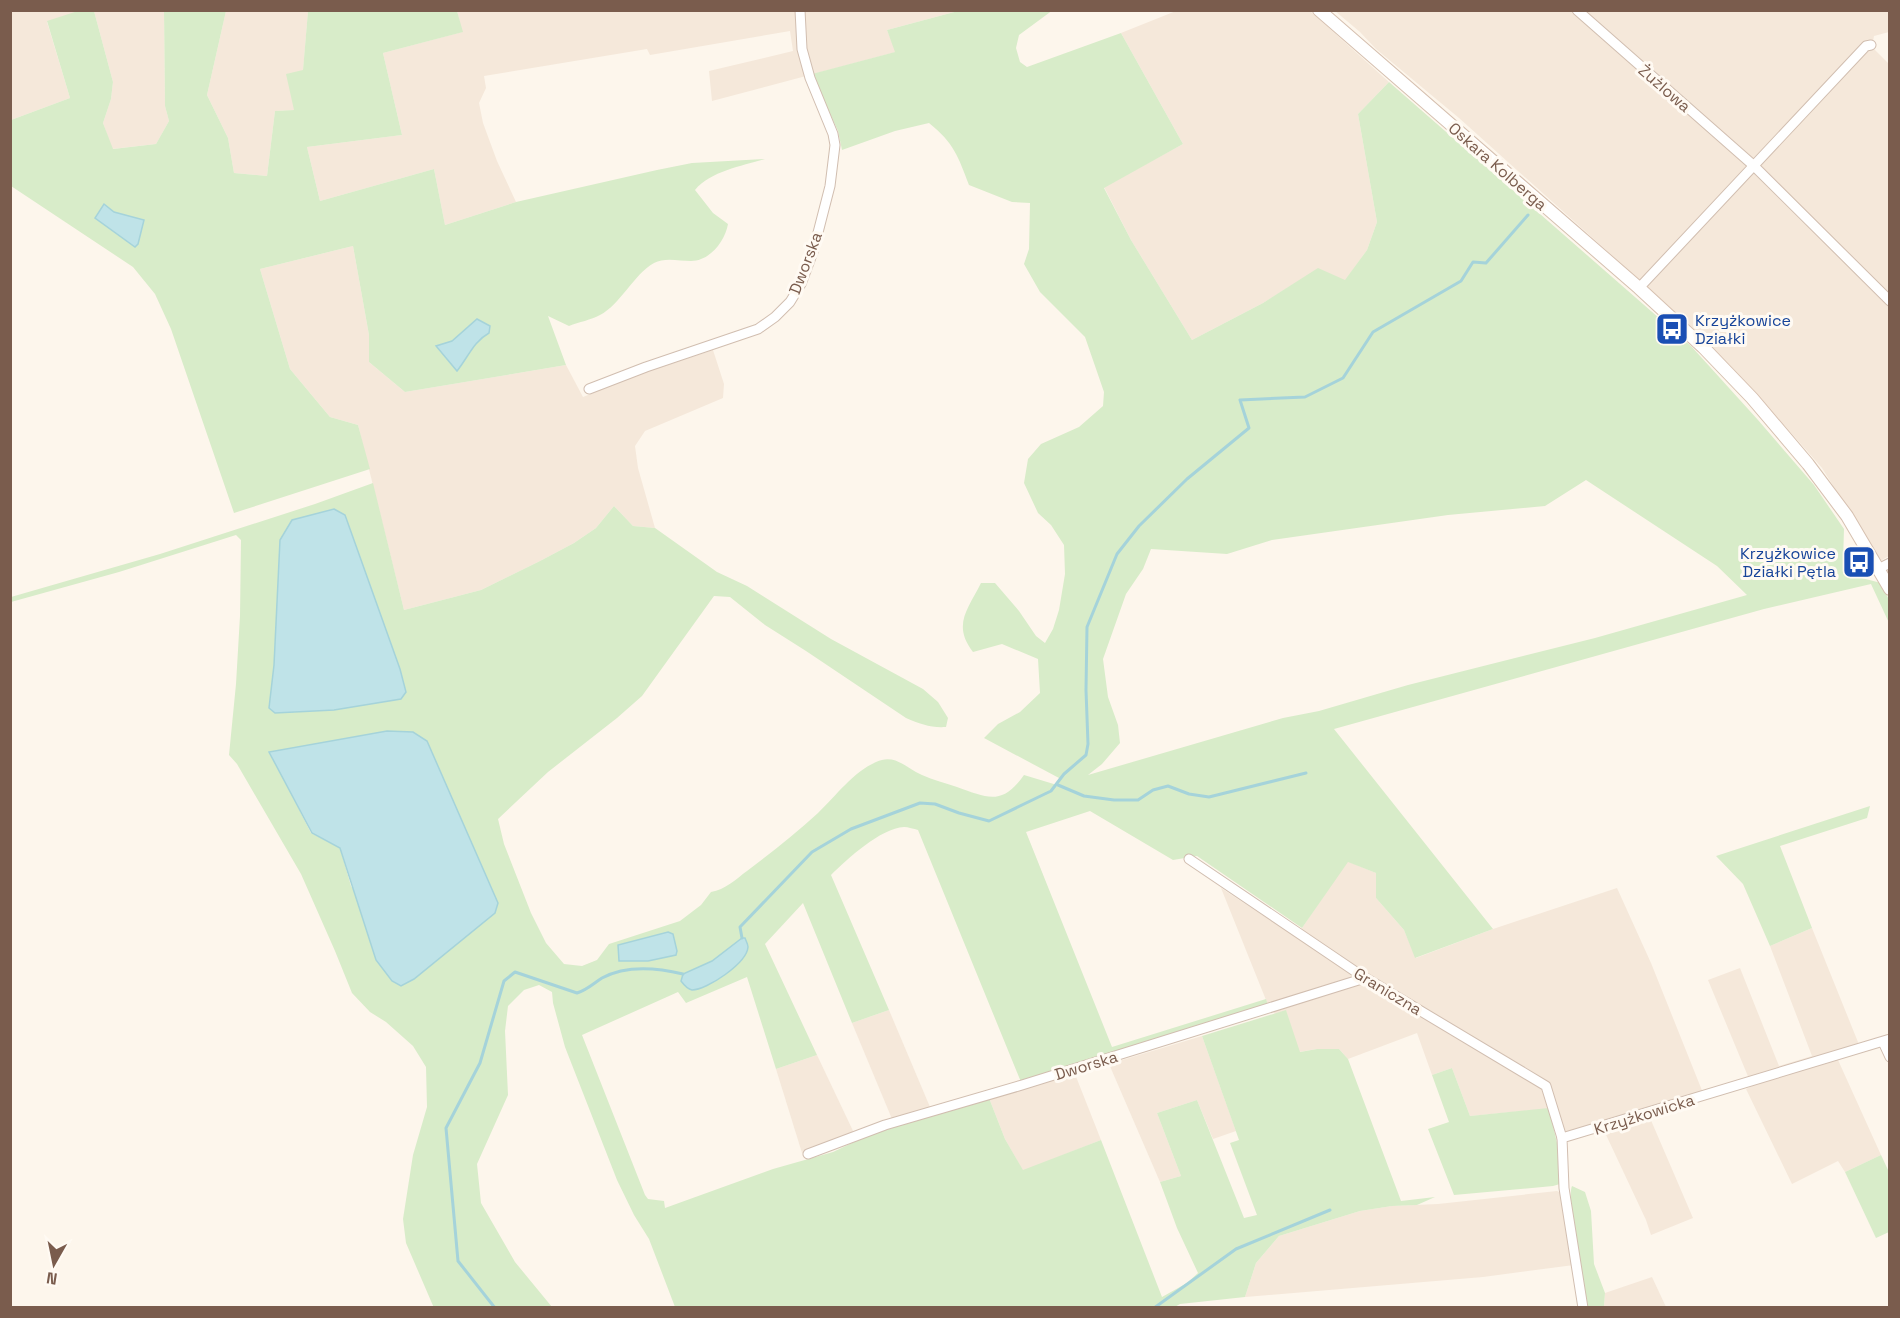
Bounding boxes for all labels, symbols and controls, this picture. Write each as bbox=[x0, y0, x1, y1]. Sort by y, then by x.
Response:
street label: Żużlowa bbox=[1634, 60, 1695, 117]
street label: Oskara Kolberga bbox=[1444, 118, 1551, 215]
street label: Dworska bbox=[784, 229, 827, 297]
place label: Krzyżkowice Działki bbox=[1695, 310, 1791, 349]
bus stop icon: Krzyżkowice Działki bbox=[1654, 311, 1690, 347]
place label: Krzyżkowice Działki Pętla bbox=[1740, 543, 1836, 582]
bus stop icon: Krzyżkowice Działki Pętla bbox=[1841, 544, 1877, 580]
street label: Graniczna bbox=[1350, 963, 1426, 1020]
street label: Dworska bbox=[1052, 1046, 1120, 1085]
street label: Krzyżkowicka bbox=[1591, 1089, 1697, 1140]
north arrow bbox=[24, 1234, 84, 1294]
text: N bbox=[45, 1267, 59, 1290]

